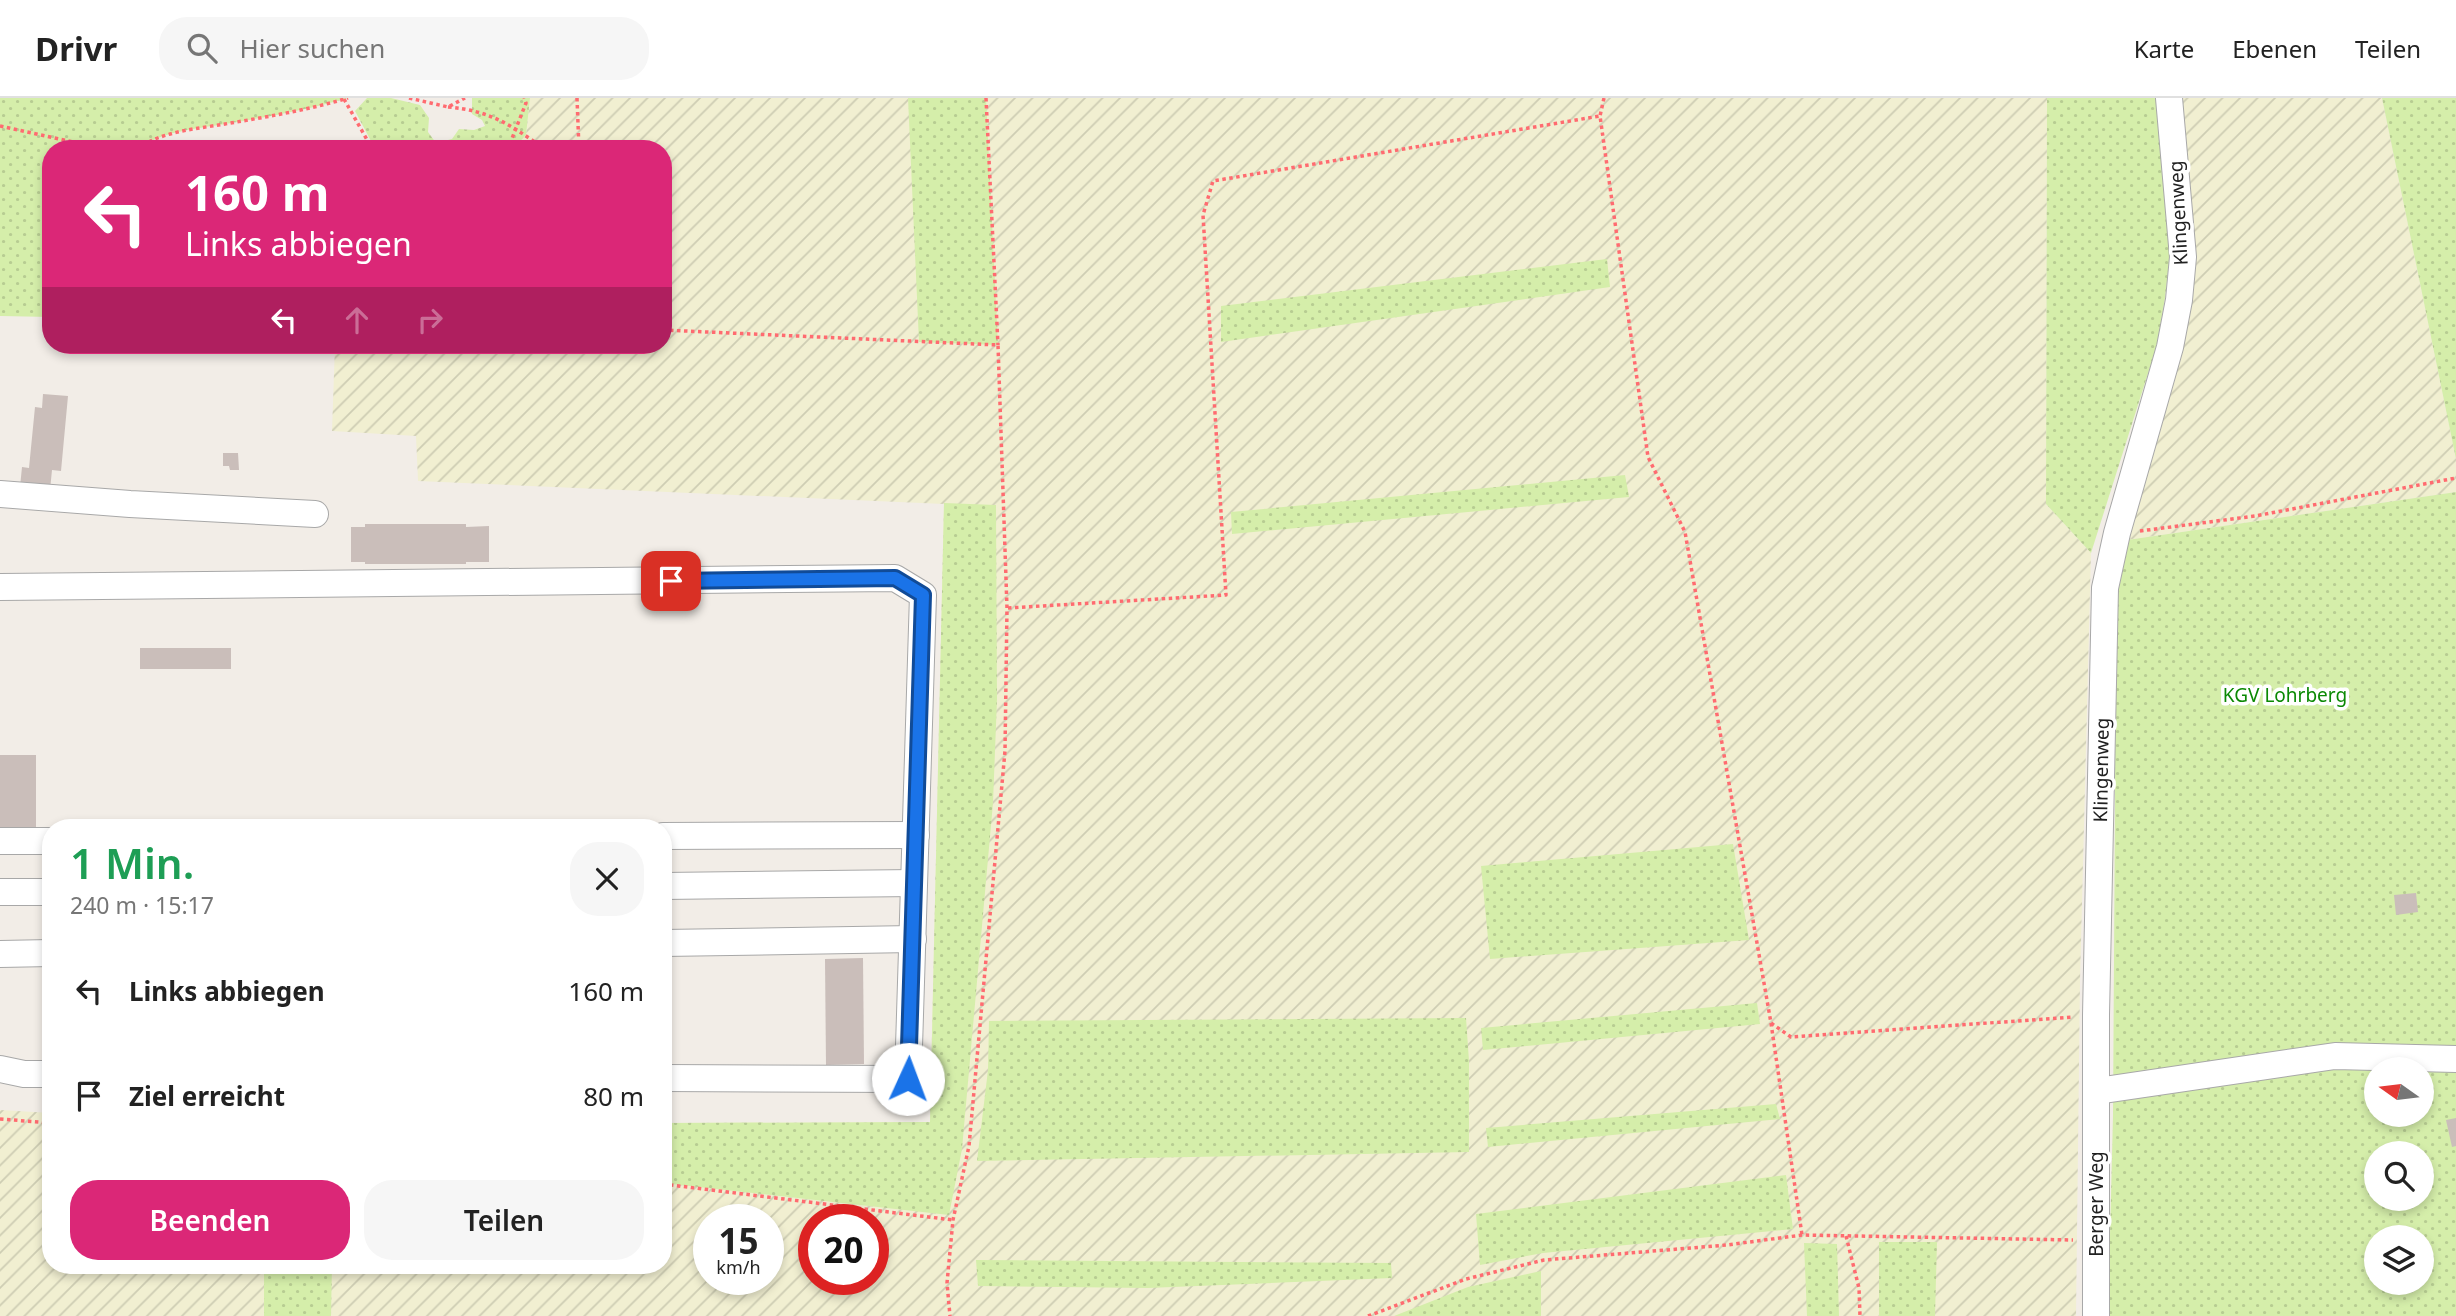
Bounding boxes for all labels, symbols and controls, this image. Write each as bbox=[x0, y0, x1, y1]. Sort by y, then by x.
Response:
search box bbox=[159, 17, 649, 80]
text: Drivr bbox=[35, 26, 117, 71]
icon: search bbox=[183, 29, 221, 67]
text: Hier suchen bbox=[239, 30, 385, 66]
text: Karte bbox=[2134, 32, 2194, 65]
text: Ebenen bbox=[2232, 32, 2317, 65]
text: Teilen bbox=[2355, 32, 2421, 65]
text: 160 m bbox=[185, 159, 330, 225]
street label: Klingenweg bbox=[2162, 160, 2194, 266]
icon: left bbox=[70, 168, 161, 259]
text: Links abbiegen bbox=[185, 222, 412, 265]
icon: left bbox=[265, 301, 303, 339]
icon: ahead bbox=[338, 301, 376, 339]
icon: right bbox=[411, 301, 449, 339]
pin bbox=[641, 551, 701, 611]
icon: arrive bbox=[652, 562, 690, 600]
park label: KGV Lohrberg bbox=[2223, 682, 2347, 708]
street label: Klingenweg bbox=[2087, 717, 2115, 823]
text: 1 Min. bbox=[70, 834, 194, 891]
button: close bbox=[570, 842, 644, 916]
text: 240 m · 15:17 bbox=[70, 889, 214, 921]
icon: left bbox=[70, 972, 108, 1010]
text: Links abbiegen bbox=[129, 973, 325, 1009]
text: 160 m bbox=[568, 973, 644, 1009]
position arrow bbox=[871, 1042, 945, 1116]
north arrow bbox=[2364, 1057, 2434, 1127]
map controls bbox=[2364, 1057, 2434, 1295]
icon: arrive bbox=[70, 1077, 108, 1115]
text: Ziel erreicht bbox=[129, 1078, 285, 1114]
text: 80 m bbox=[583, 1078, 644, 1114]
button: search bbox=[2364, 1141, 2434, 1211]
street label: Berger Weg bbox=[2083, 1151, 2109, 1257]
button: Beenden bbox=[70, 1180, 350, 1260]
button: Teilen bbox=[364, 1180, 644, 1260]
speed limit sign: 20 bbox=[798, 1204, 889, 1295]
text: 15 bbox=[718, 1217, 759, 1264]
button: layers bbox=[2364, 1225, 2434, 1295]
text: km/h bbox=[716, 1255, 761, 1279]

